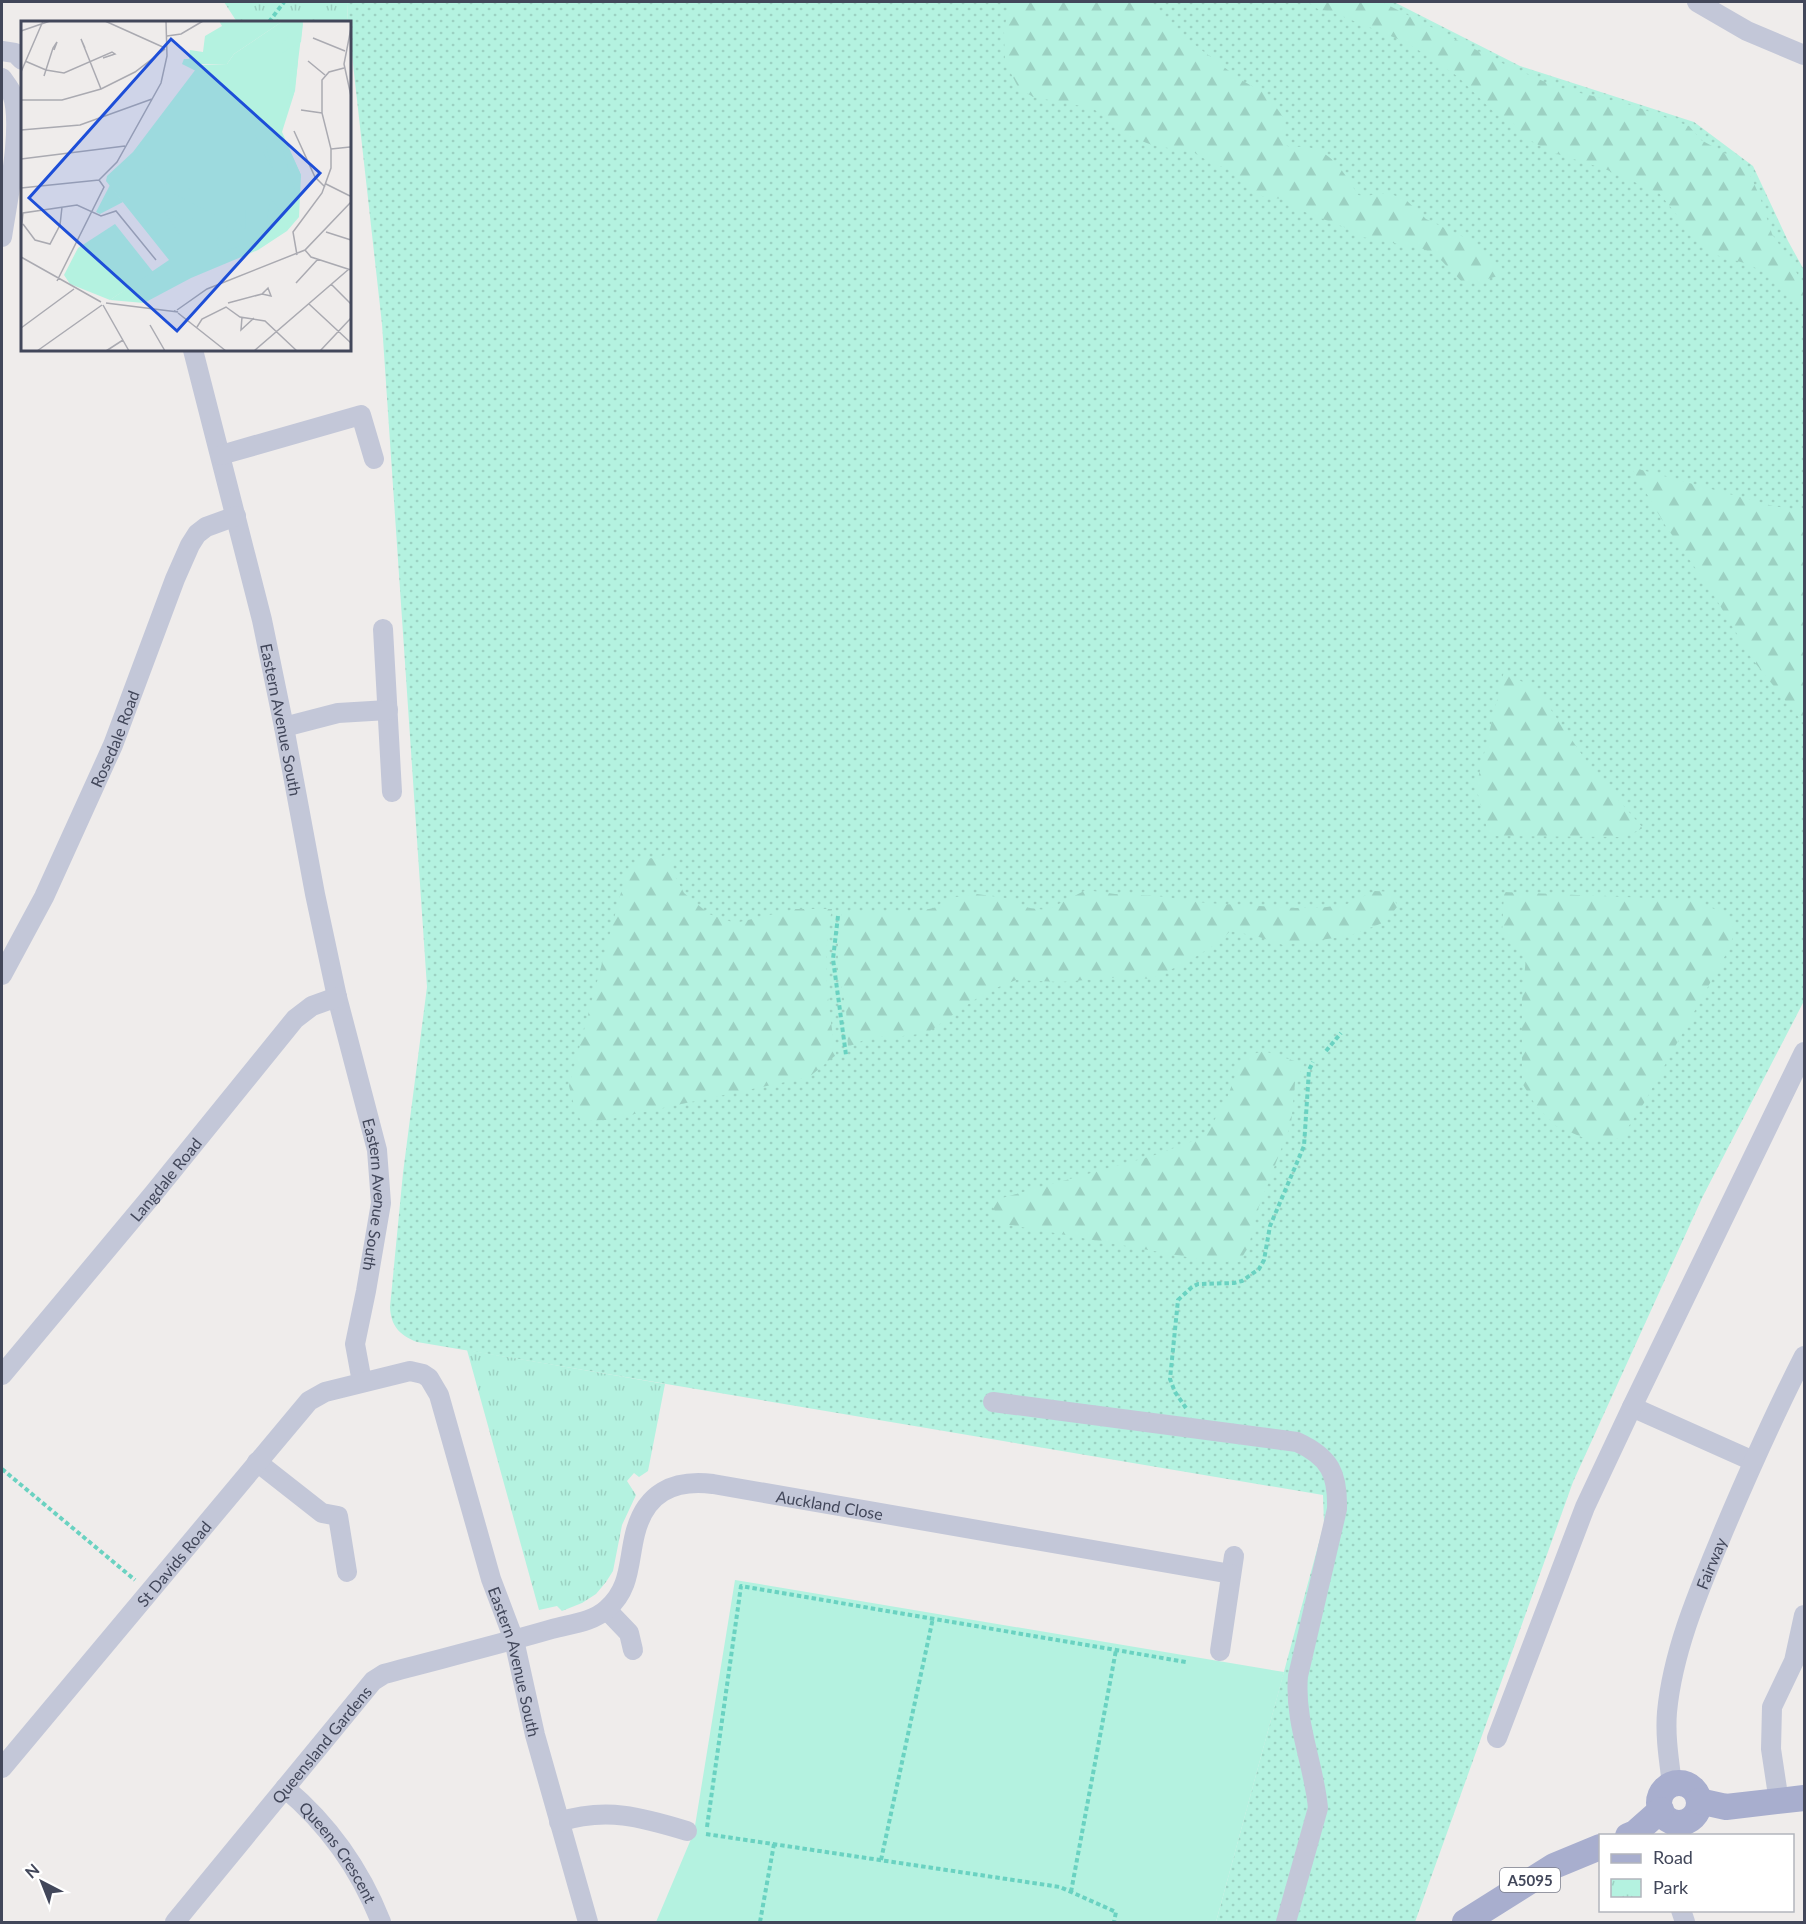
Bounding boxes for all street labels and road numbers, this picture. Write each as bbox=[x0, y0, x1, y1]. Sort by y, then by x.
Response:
street label: Eastern Avenue South bbox=[257, 641, 306, 797]
street label: Rosedale Road bbox=[86, 687, 142, 790]
street label: Eastern Avenue South bbox=[360, 1116, 391, 1273]
street label: Langdale Road bbox=[125, 1133, 205, 1225]
street label: Auckland Close bbox=[775, 1486, 885, 1523]
street label: St Davids Road bbox=[132, 1517, 214, 1610]
street label: Fairway bbox=[1691, 1534, 1730, 1592]
street label: Eastern Avenue South bbox=[485, 1584, 545, 1738]
street label: Queensland Gardens bbox=[267, 1682, 375, 1807]
street label: Queens Crescent bbox=[296, 1797, 381, 1906]
road number: A5095 bbox=[1500, 1868, 1560, 1892]

